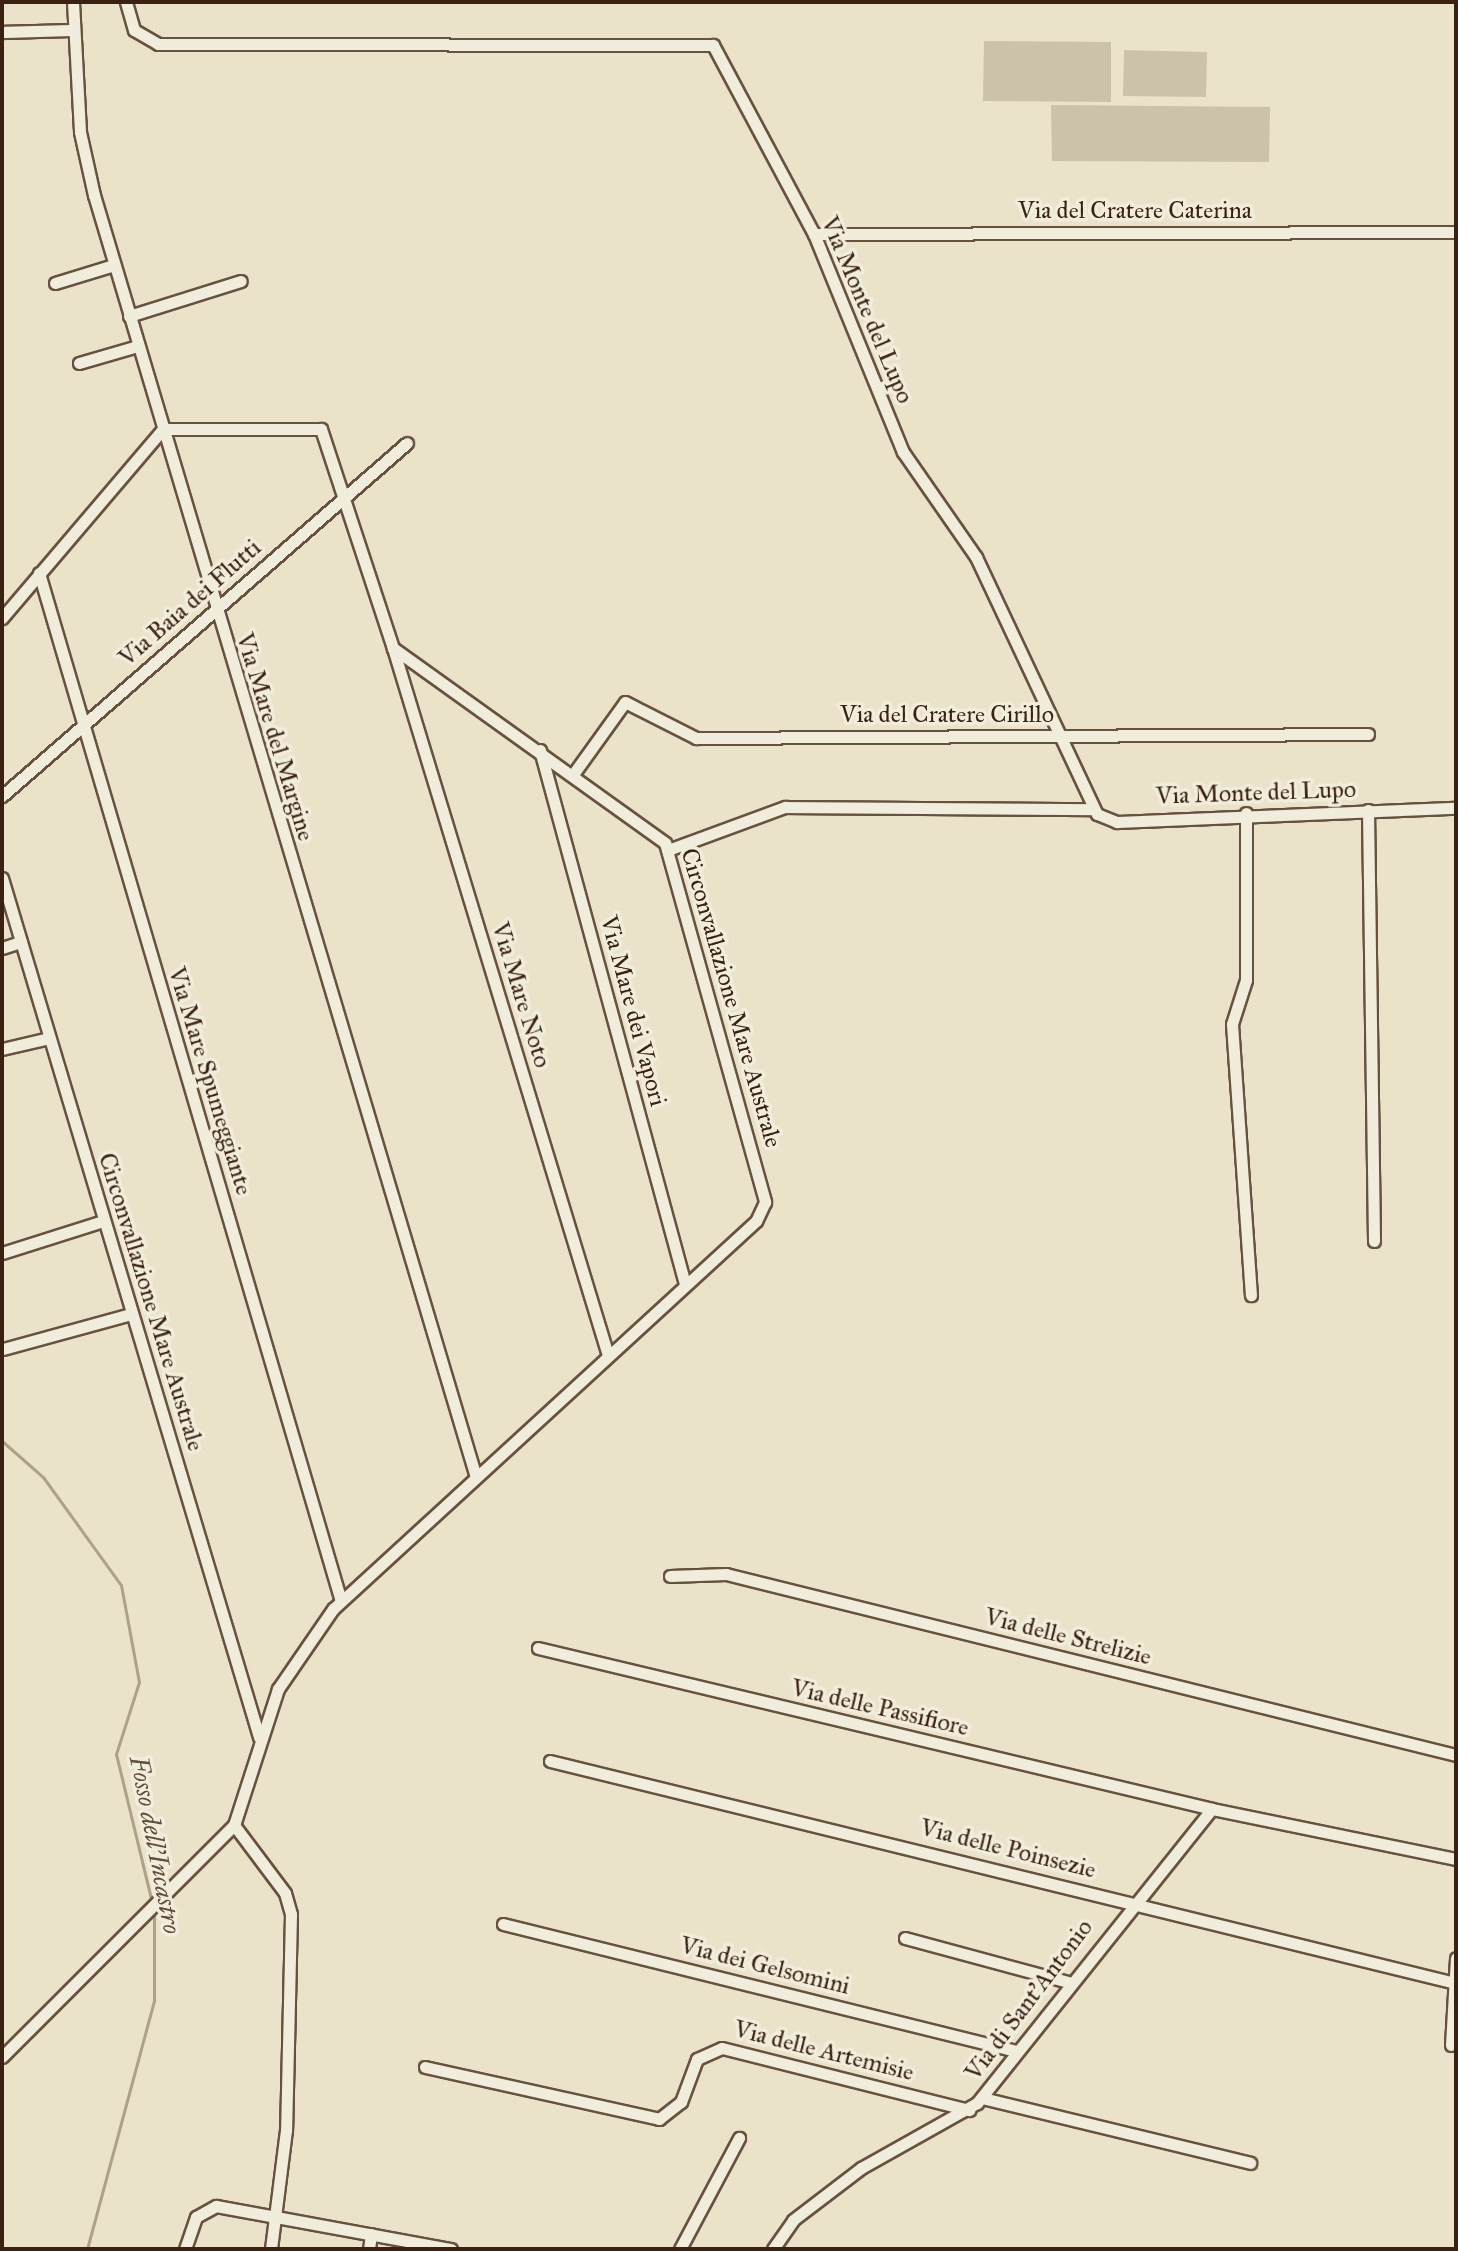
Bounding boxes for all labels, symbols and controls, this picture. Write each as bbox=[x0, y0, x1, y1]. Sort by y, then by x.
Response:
street label: Via del Cratere Caterina bbox=[1018, 197, 1252, 225]
street label: Via Monte del Lupo bbox=[815, 212, 919, 408]
street label: Via Baia dei Flutti bbox=[113, 534, 267, 672]
street label: Via Mare del Margine bbox=[230, 630, 320, 844]
street label: Via del Cratere Cirillo bbox=[840, 701, 1054, 729]
street label: Via Monte del Lupo bbox=[1155, 775, 1357, 811]
street label: Circonvallazione Mare Australe bbox=[674, 845, 788, 1151]
street label: Via Mare dei Vapori bbox=[594, 913, 672, 1109]
street label: Via Mare Noto bbox=[485, 919, 557, 1071]
street label: Via Mare Spumeggiante bbox=[162, 964, 258, 1198]
street label: Circonvallazione Mare Australe bbox=[92, 1150, 210, 1454]
street label: Via delle Strelizie bbox=[982, 1602, 1154, 1672]
street label: Via delle Passifiore bbox=[789, 1674, 971, 1742]
water label: Fosso dell'Incastro bbox=[122, 1753, 188, 1937]
street label: Via delle Poinsezie bbox=[917, 1813, 1099, 1885]
street label: Via di Sant'Antonio bbox=[959, 1914, 1099, 2086]
street label: Via dei Gelsomini bbox=[677, 1931, 853, 2001]
street label: Via delle Artemisie bbox=[731, 2015, 917, 2087]

